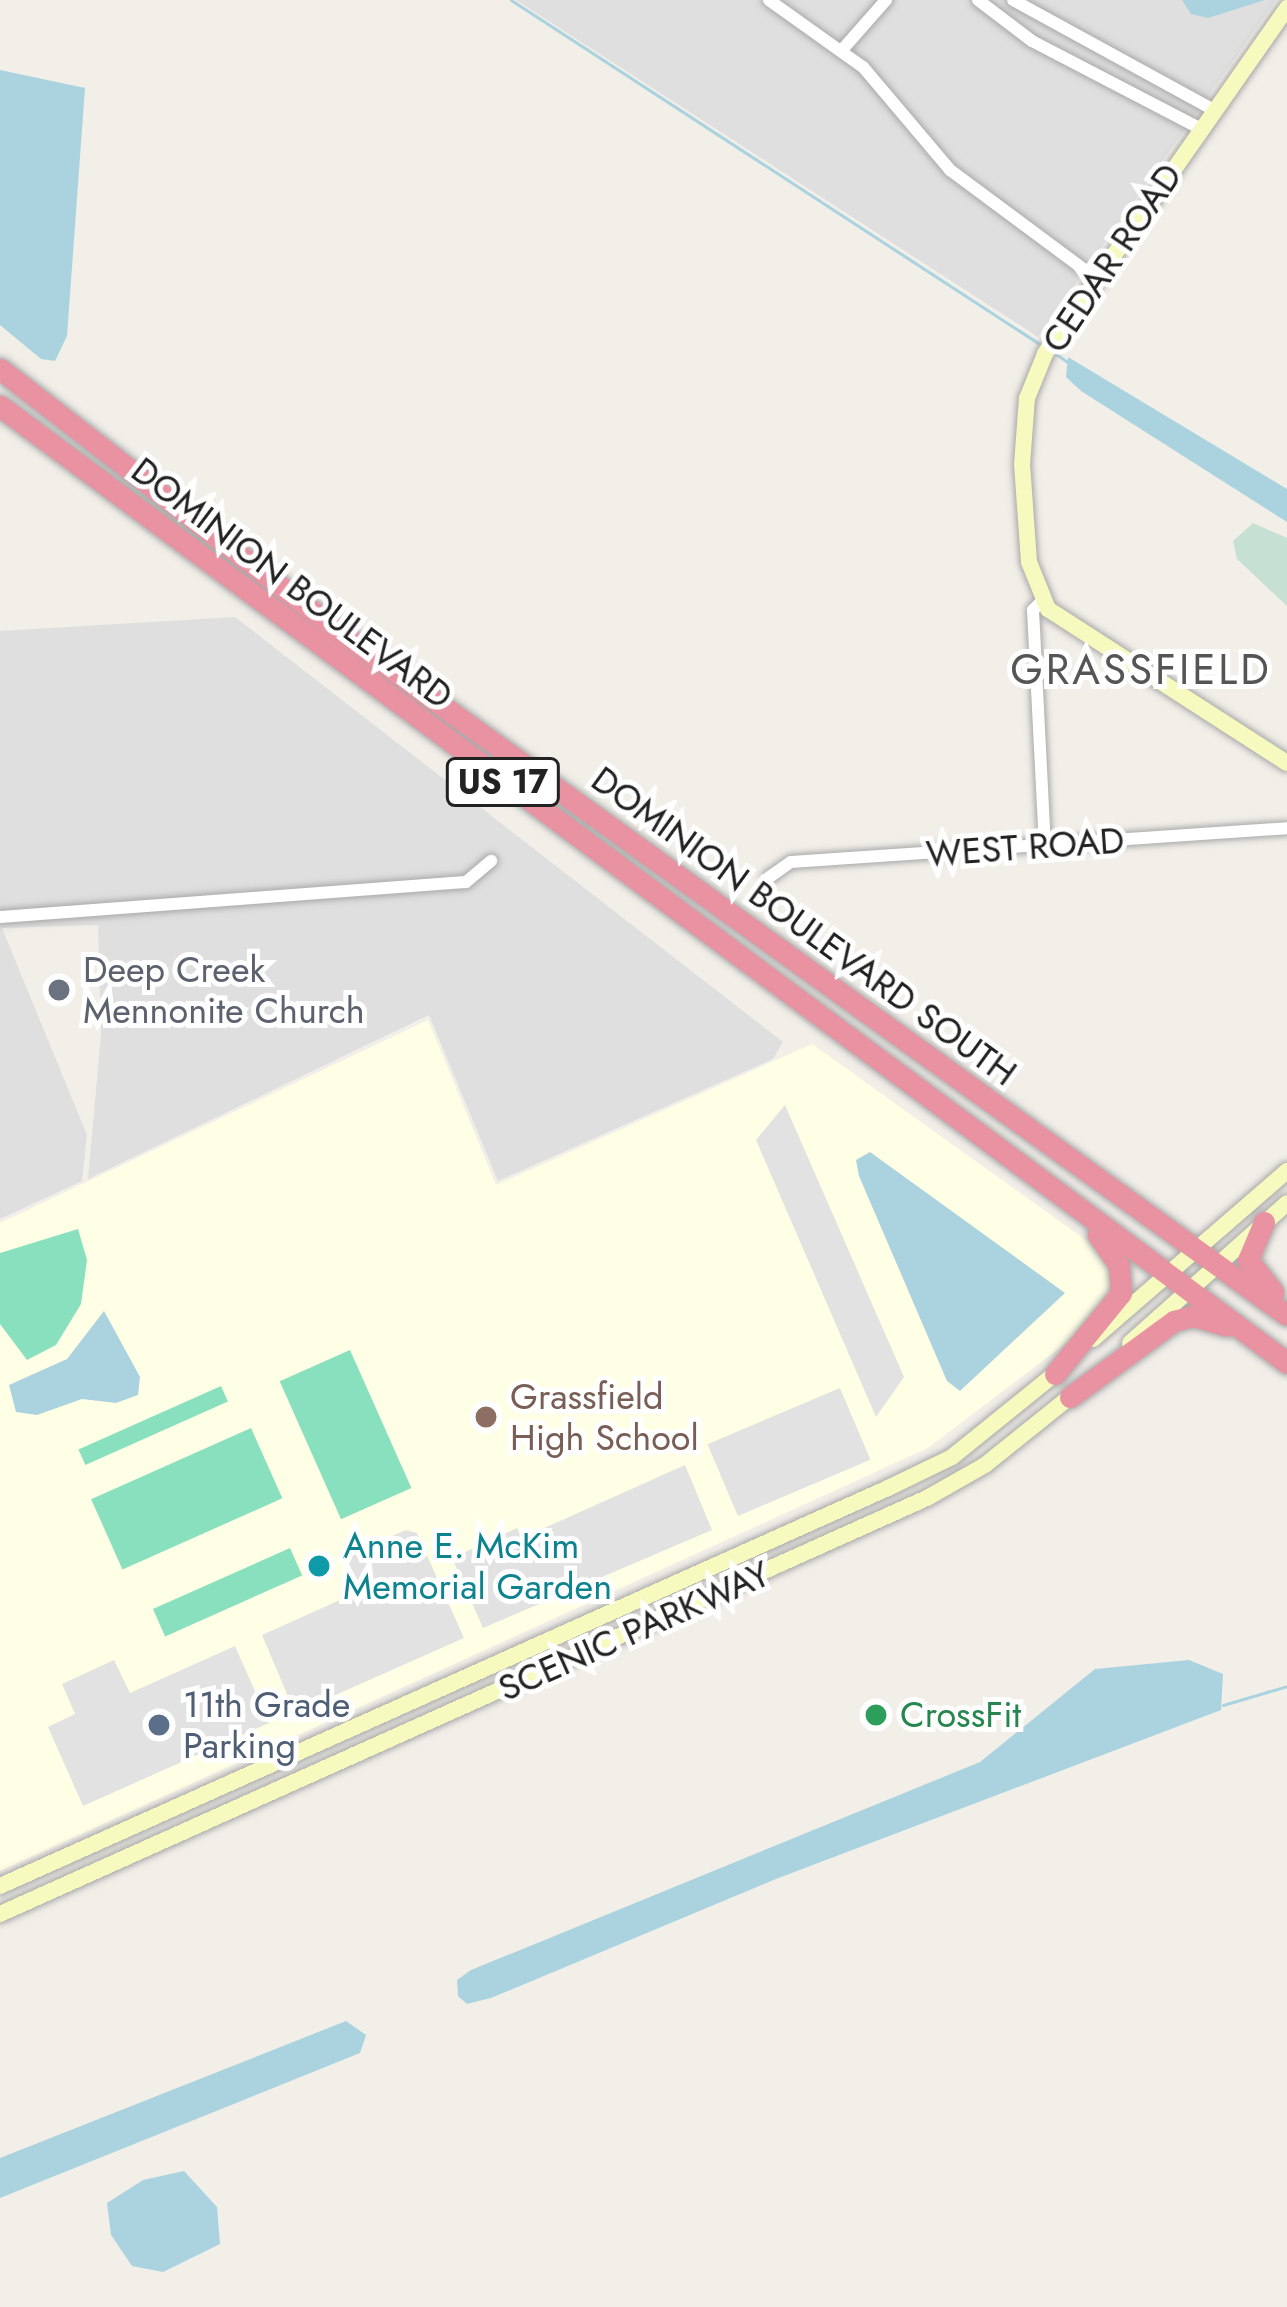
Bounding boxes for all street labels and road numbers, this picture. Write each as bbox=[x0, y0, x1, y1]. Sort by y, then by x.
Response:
street label: CEDAR ROAD bbox=[1033, 155, 1191, 361]
street label: DOMINION BOULEVARD bbox=[123, 448, 461, 718]
road number: US 17 bbox=[443, 755, 563, 809]
street label: DOMINION BOULEVARD SOUTH bbox=[583, 757, 1025, 1095]
street label: WEST ROAD bbox=[925, 819, 1125, 875]
street label: SCENIC PARKWAY bbox=[492, 1552, 776, 1710]

